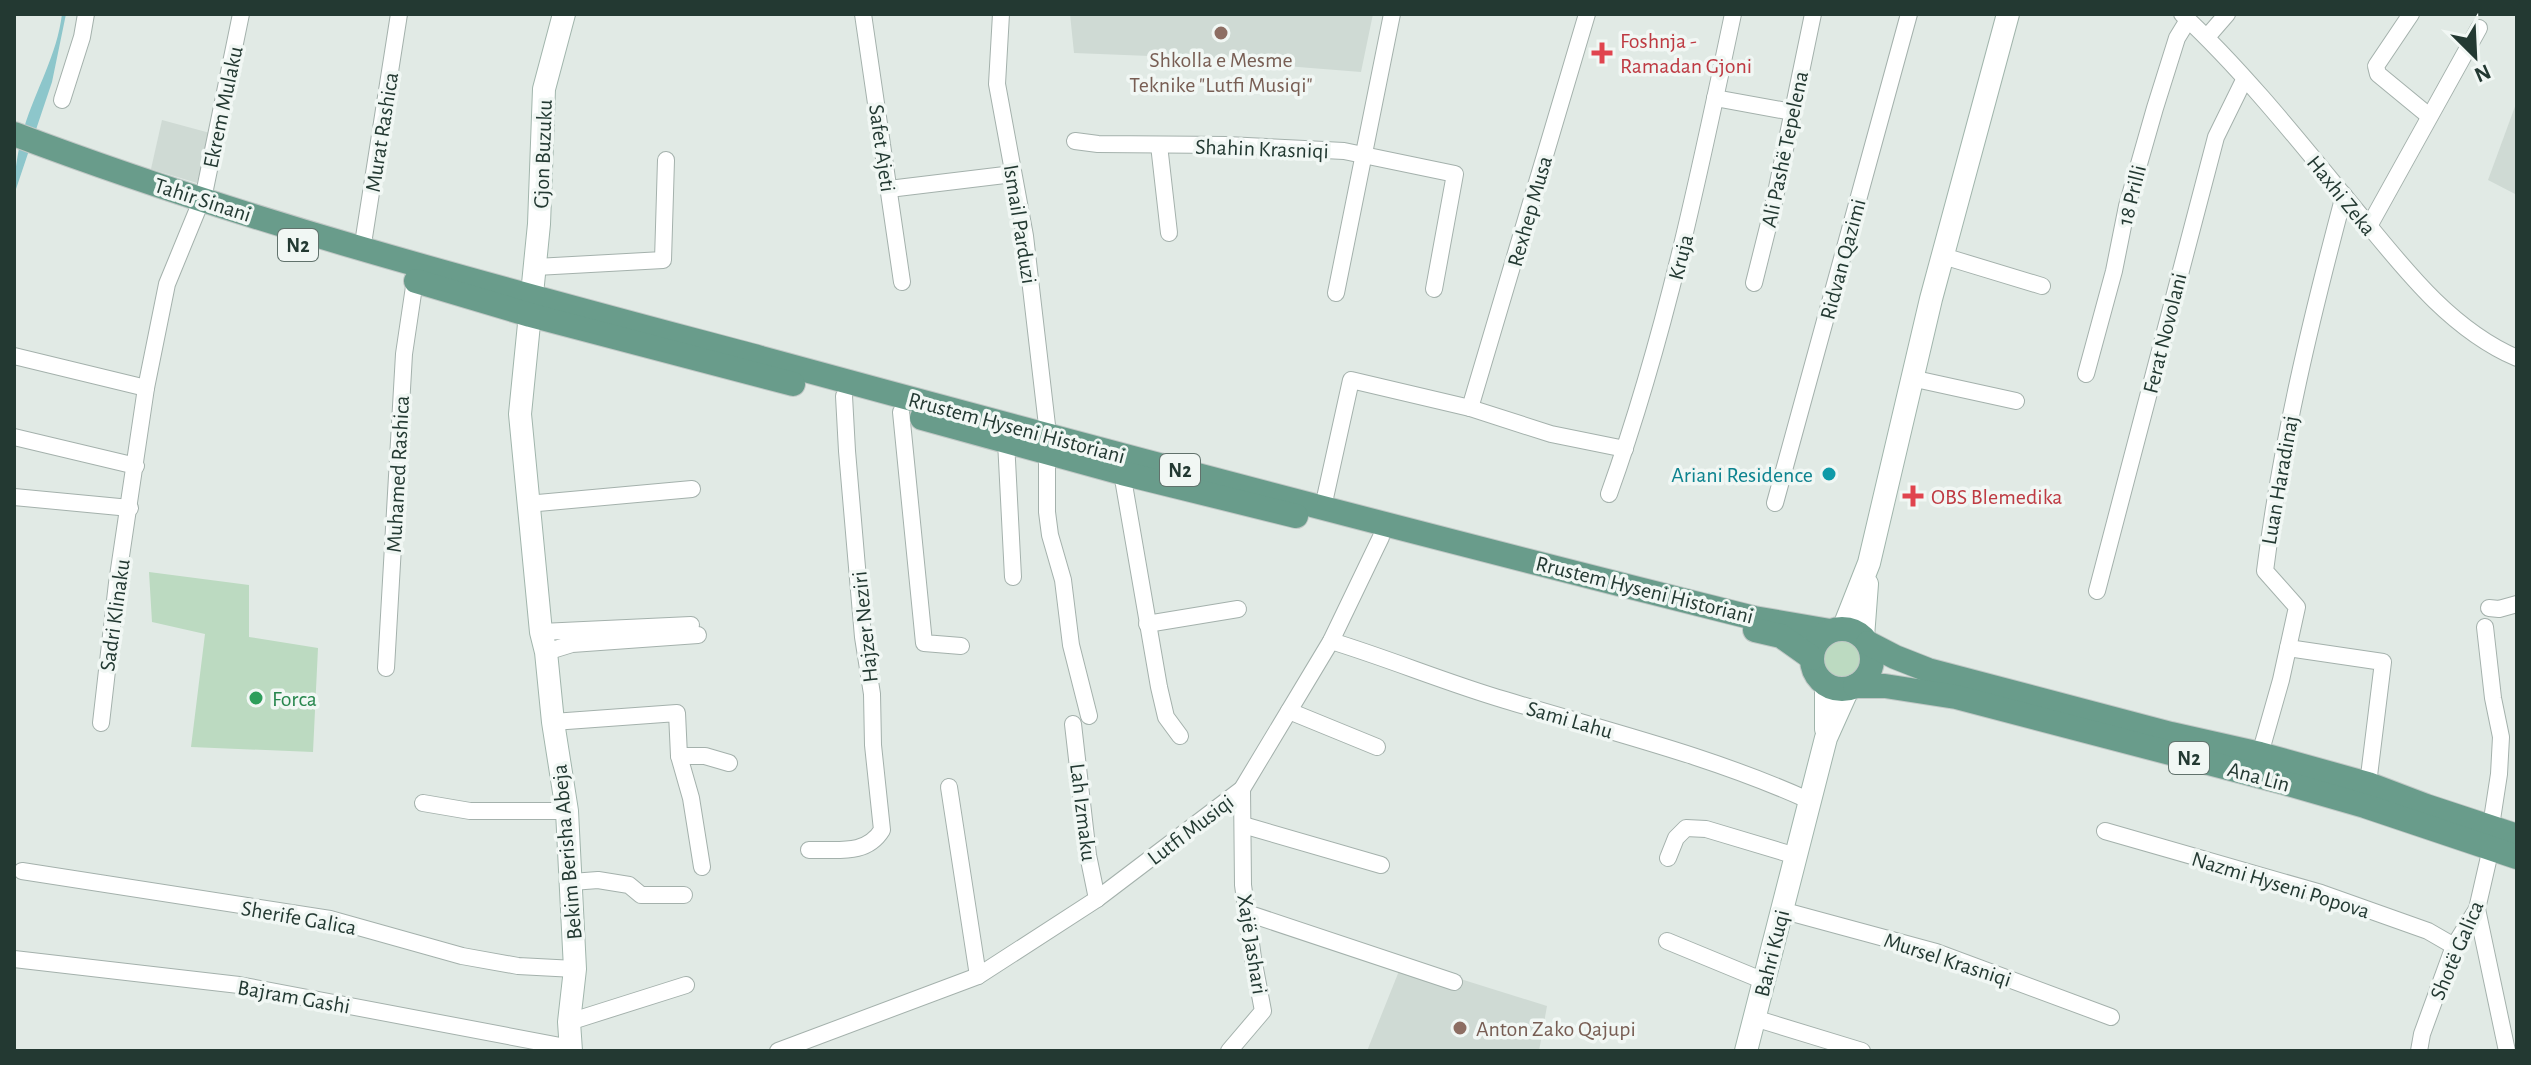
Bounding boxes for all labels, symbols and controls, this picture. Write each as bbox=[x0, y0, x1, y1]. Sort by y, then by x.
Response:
north arrow bbox=[2435, 16, 2515, 96]
marker: Shkolla e Mesme Teknike "Lutfi Musiqi" bbox=[1212, 24, 1230, 42]
place label: Foshnja - Ramadan Gjoni bbox=[1620, 30, 1752, 77]
marker: Foshnja - Ramadan Gjoni bbox=[1591, 42, 1613, 64]
street label: Ekrem Mulaku bbox=[199, 44, 247, 170]
place label: Shkolla e Mesme Teknike "Lutfi Musiqi" bbox=[1129, 49, 1313, 96]
text: N bbox=[2471, 60, 2494, 87]
street label: Ali Pashë Tepelena bbox=[1758, 69, 1812, 229]
street label: Murat Rashica bbox=[362, 71, 402, 194]
street label: Gjon Buzuku bbox=[530, 99, 556, 209]
street label: Safet Ajeti bbox=[865, 103, 899, 193]
street label: Shahin Krasniqi bbox=[1195, 136, 1329, 162]
street label: Haxhi Zeka bbox=[2303, 152, 2380, 240]
street label: Rexhep Musa bbox=[1504, 153, 1556, 269]
street label: Ismail Parduzi bbox=[1000, 163, 1040, 285]
street label: 18 Prilli bbox=[2114, 163, 2150, 228]
street label: Tahir Sinani bbox=[151, 174, 254, 226]
street label: Ridvan Qazimi bbox=[1816, 196, 1870, 322]
road number: N2 bbox=[278, 229, 318, 261]
street label: Kruja bbox=[1665, 232, 1697, 282]
street label: Ferat Novolani bbox=[2139, 271, 2191, 396]
street label: Rrustem Hyseni Historiani bbox=[906, 388, 1128, 468]
street label: Muhamed Rashica bbox=[383, 395, 413, 553]
street label: Luan Haradinaj bbox=[2258, 414, 2302, 547]
road number: N2 bbox=[1160, 454, 1200, 486]
place label: Ariani Residence bbox=[1671, 464, 1813, 486]
marker: Ariani Residence bbox=[1820, 465, 1838, 483]
marker: OBS Blemedika bbox=[1902, 485, 1924, 507]
place label: OBS Blemedika bbox=[1931, 486, 2062, 508]
street label: Rrustem Hyseni Historiani bbox=[1534, 552, 1756, 628]
street label: Sadri Klinaku bbox=[96, 558, 134, 673]
street label: Hajzer Neziri bbox=[848, 570, 882, 684]
place label: Forca bbox=[272, 688, 317, 710]
marker: Forca bbox=[247, 689, 265, 707]
street label: Sami Lahu bbox=[1524, 697, 1615, 743]
road number: N2 bbox=[2169, 742, 2209, 774]
street label: Ana Lin bbox=[2225, 758, 2292, 796]
street label: Lah Izmaku bbox=[1066, 762, 1100, 862]
street label: Bekim Berisha Abeja bbox=[548, 763, 586, 941]
street label: Lutfi Musiqi bbox=[1144, 791, 1238, 869]
street label: Nazmi Hyseni Popova bbox=[2189, 847, 2372, 922]
street label: Xajë Jashari bbox=[1233, 892, 1271, 996]
street label: Sherife Galica bbox=[240, 897, 358, 939]
street label: Shotë Galica bbox=[2426, 898, 2488, 1003]
street label: Bahri Kuqi bbox=[1751, 908, 1793, 999]
street label: Mursel Krasniqi bbox=[1881, 929, 2014, 991]
street label: Bajram Gashi bbox=[236, 976, 352, 1018]
place label: Anton Zako Qajupi bbox=[1476, 1018, 1636, 1040]
marker: Anton Zako Qajupi bbox=[1451, 1019, 1469, 1037]

